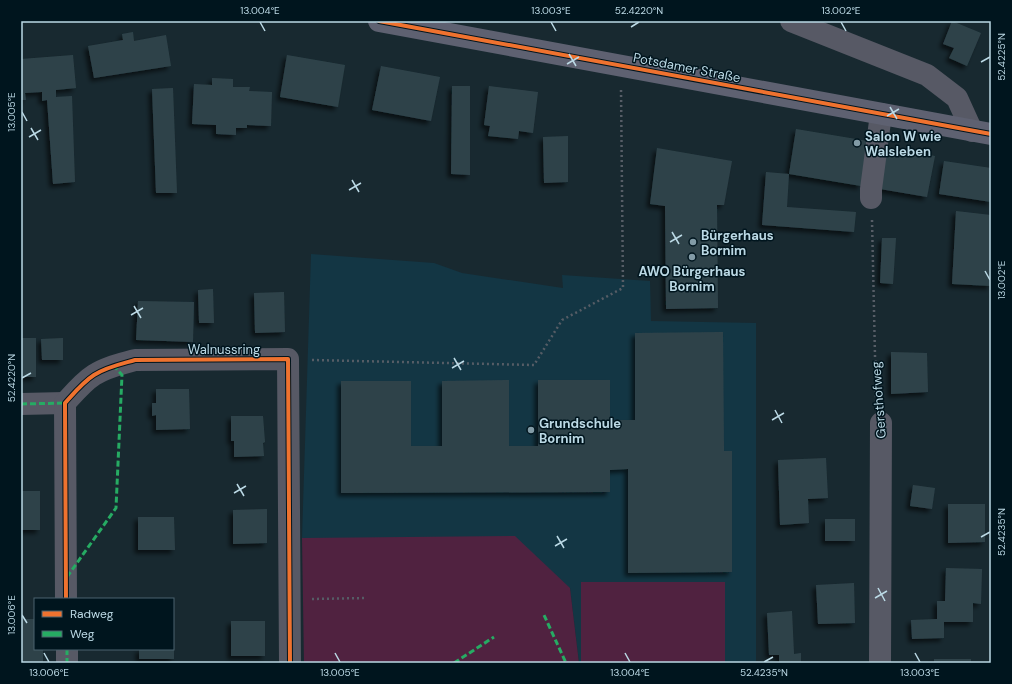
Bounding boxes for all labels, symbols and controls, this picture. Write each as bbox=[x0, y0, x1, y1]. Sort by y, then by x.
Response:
text: 13.004°E bbox=[240, 4, 280, 17]
text: 13.003°E bbox=[531, 4, 571, 17]
text: 52.4220°N bbox=[615, 4, 663, 17]
text: 13.002°E bbox=[821, 4, 861, 17]
text: 52.4225°N bbox=[995, 33, 1008, 81]
street label: Potsdamer Straße bbox=[632, 49, 742, 86]
text: 13.005°E bbox=[5, 92, 18, 132]
place label: Salon W wie Walsleben bbox=[865, 128, 941, 160]
marker: Salon W wie Walsleben bbox=[852, 138, 862, 148]
place label: Bürgerhaus Bornim bbox=[701, 227, 774, 259]
marker: Bürgerhaus Bornim bbox=[688, 237, 698, 247]
marker: AWO Bürgerhaus Bornim bbox=[687, 252, 697, 262]
text: 13.002°E bbox=[995, 260, 1008, 300]
place label: AWO Bürgerhaus Bornim bbox=[638, 263, 746, 295]
street label: Walnussring bbox=[188, 341, 260, 358]
text: 52.4220°N bbox=[5, 354, 18, 402]
street label: Gersthofweg bbox=[867, 361, 890, 439]
place label: Grundschule Bornim bbox=[539, 415, 621, 447]
marker: Grundschule Bornim bbox=[526, 425, 536, 435]
text: 52.4235°N bbox=[995, 508, 1008, 556]
text: 13.006°E bbox=[5, 595, 18, 635]
legend bbox=[34, 598, 174, 650]
text: Radweg bbox=[70, 606, 114, 622]
text: Weg bbox=[70, 626, 95, 642]
text: 13.006°E bbox=[29, 666, 69, 679]
text: 13.005°E bbox=[320, 666, 360, 679]
text: 13.004°E bbox=[610, 666, 650, 679]
text: 52.4235°N bbox=[740, 666, 788, 679]
text: 13.003°E bbox=[900, 666, 940, 679]

